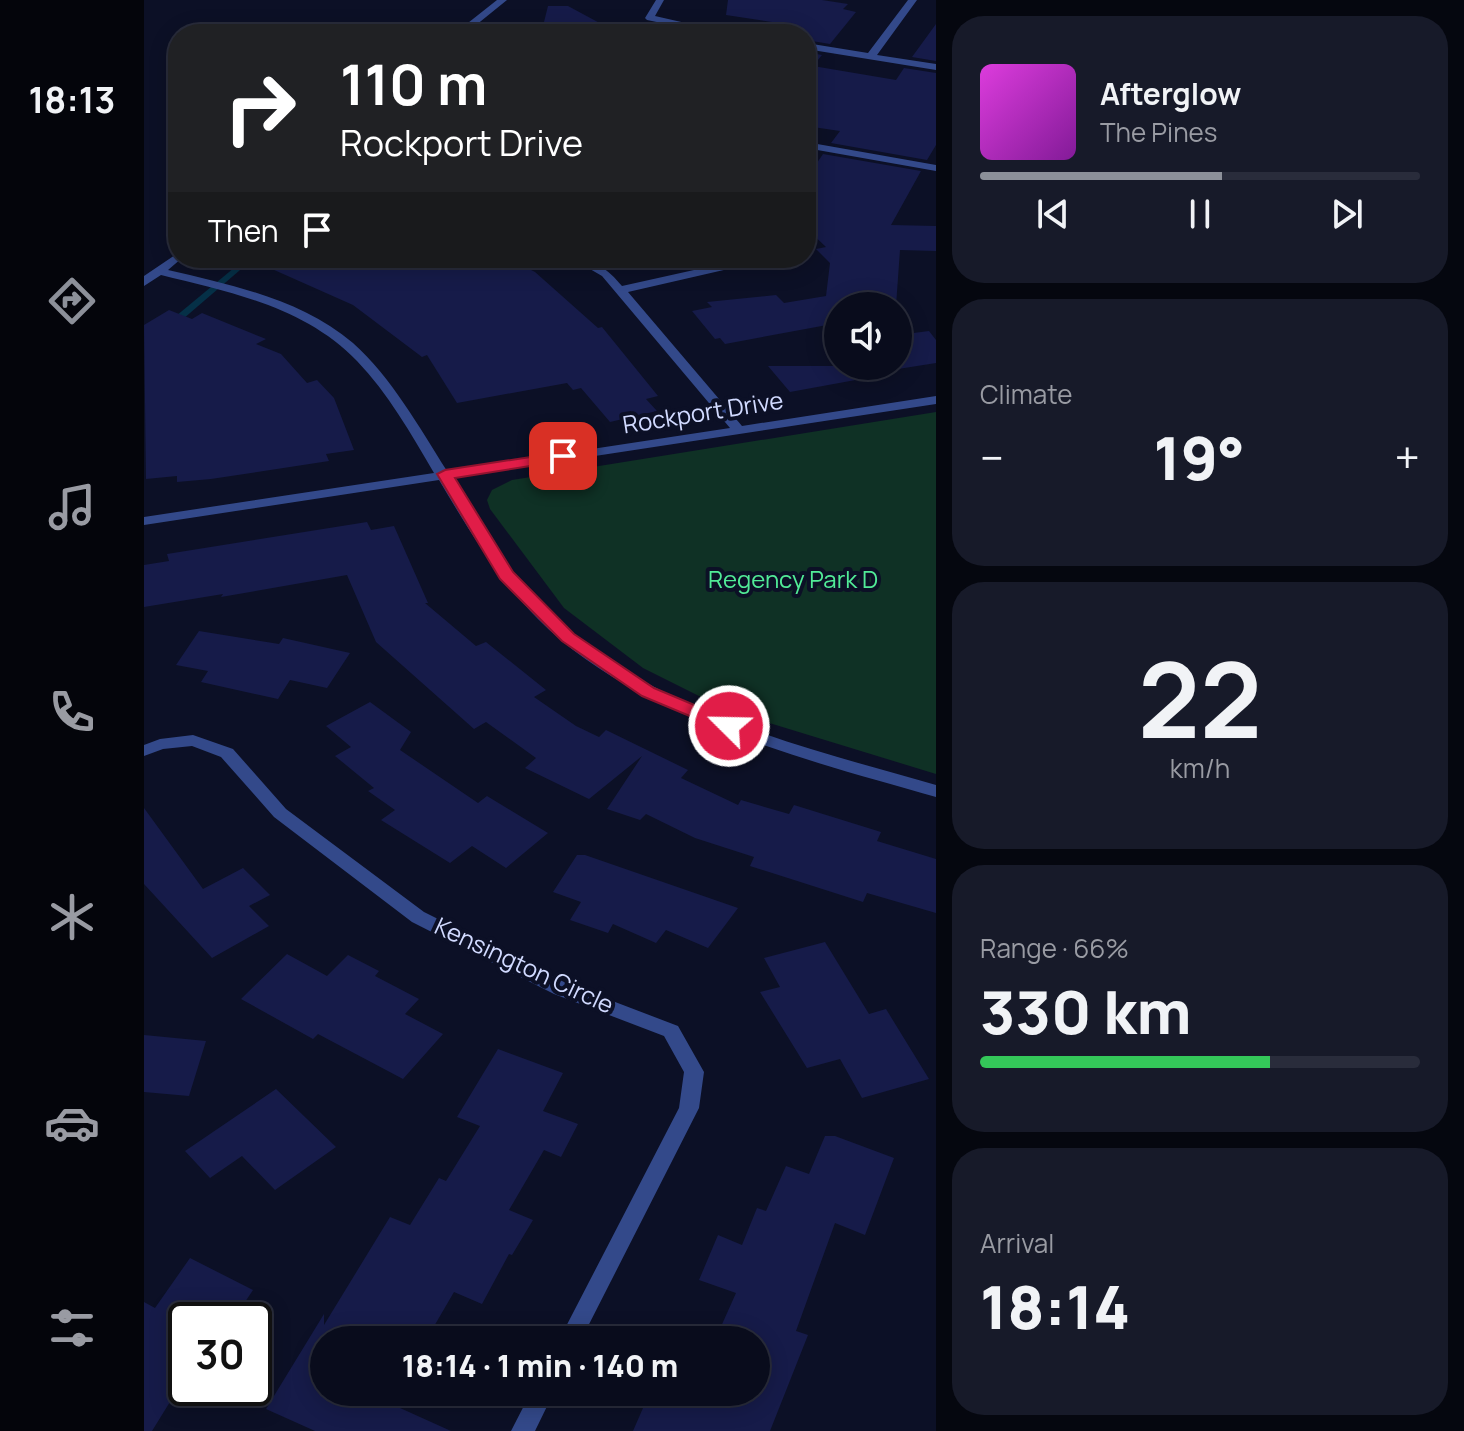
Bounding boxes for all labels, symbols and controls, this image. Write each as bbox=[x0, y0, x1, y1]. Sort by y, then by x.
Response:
text: 110 m bbox=[340, 45, 487, 122]
icon: right bbox=[208, 56, 312, 160]
text: Afterglow bbox=[1100, 73, 1241, 114]
text: 18:13 bbox=[29, 75, 115, 124]
text: The Pines bbox=[1100, 114, 1217, 150]
text: Rockport Drive bbox=[340, 118, 583, 167]
icon: previous bbox=[1031, 192, 1075, 236]
icon: pause bbox=[1178, 192, 1222, 236]
icon: next bbox=[1325, 192, 1369, 236]
icon: arrive bbox=[295, 208, 339, 252]
text: Then bbox=[208, 210, 279, 251]
icon: directions bbox=[44, 273, 100, 329]
map controls bbox=[824, 292, 912, 380]
button: sound bbox=[824, 292, 912, 380]
text: Climate bbox=[980, 376, 1072, 412]
street label: Rockport Drive bbox=[620, 383, 785, 440]
text: 19° bbox=[1153, 416, 1245, 498]
pin bbox=[529, 422, 597, 490]
text: − bbox=[980, 427, 1004, 487]
text: + bbox=[1395, 427, 1420, 487]
icon: arrive bbox=[541, 434, 585, 478]
icon: music bbox=[44, 479, 100, 535]
park label: Regency Park D bbox=[708, 562, 878, 595]
text: 22 bbox=[1138, 627, 1262, 769]
icon: phone bbox=[44, 684, 100, 740]
position arrow bbox=[687, 684, 771, 768]
text: km/h bbox=[1170, 750, 1230, 786]
icon: climate bbox=[44, 889, 100, 945]
street label: Kensington Circle bbox=[430, 909, 620, 1021]
text: Range · 66% bbox=[980, 930, 1129, 966]
text: 330 km bbox=[980, 970, 1191, 1052]
icon: car bbox=[44, 1095, 100, 1151]
text: Arrival bbox=[980, 1225, 1054, 1261]
text: 18:14 bbox=[980, 1265, 1130, 1347]
icon: filters bbox=[44, 1300, 100, 1356]
speed limit sign: 30 bbox=[168, 1302, 272, 1406]
text: 18:14 · 1 min · 140 m bbox=[402, 1345, 678, 1386]

